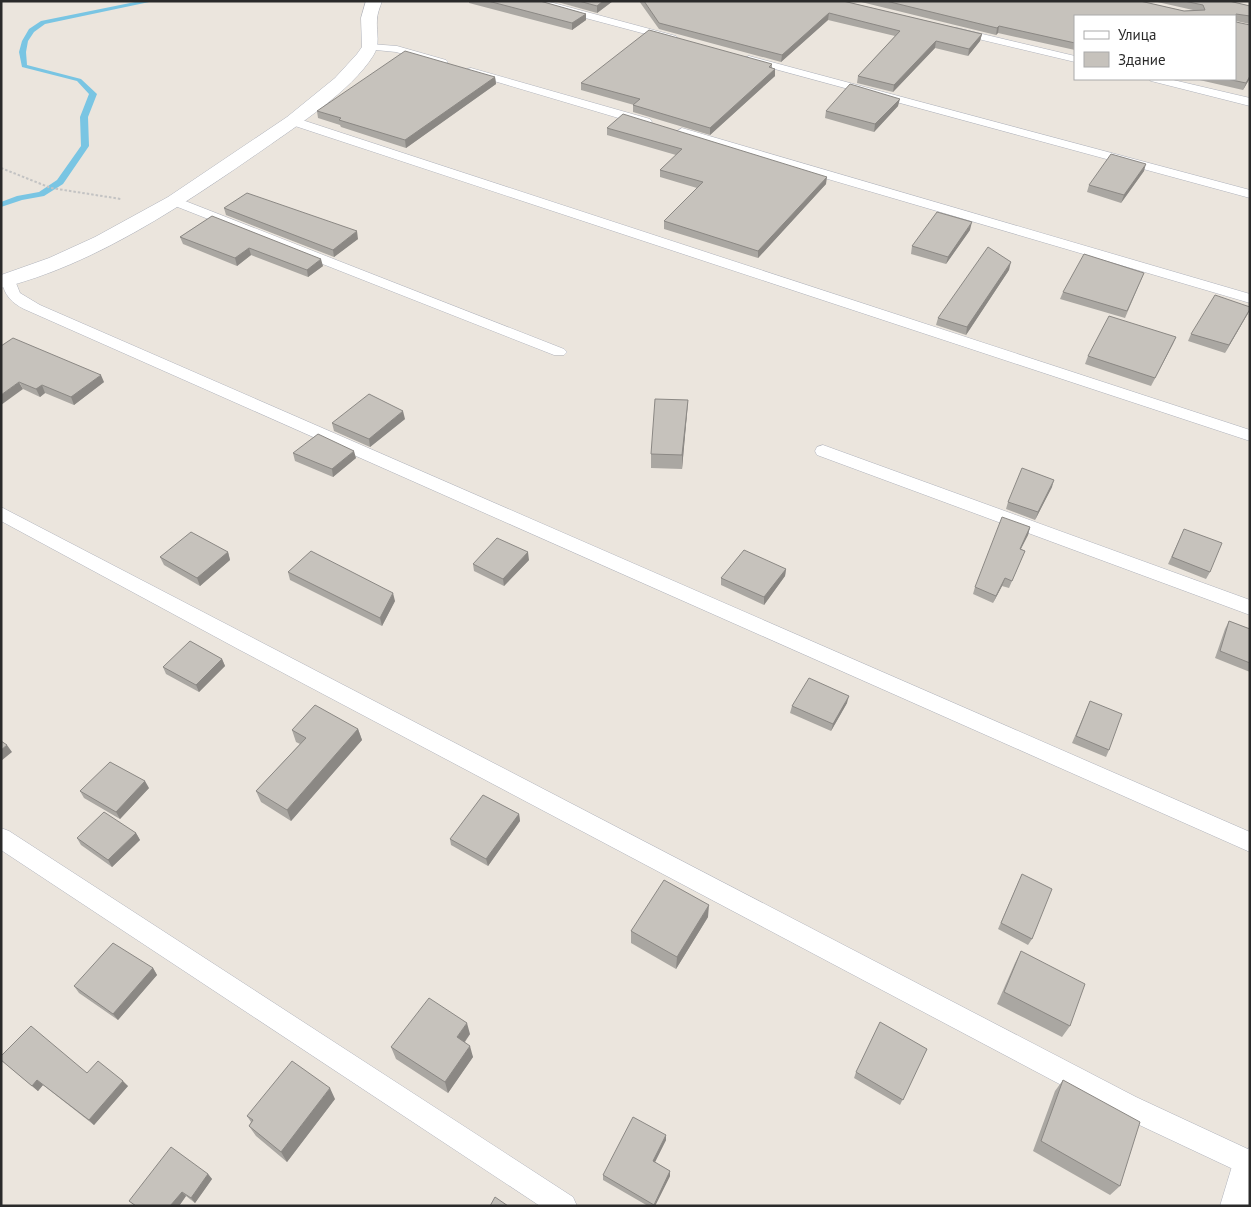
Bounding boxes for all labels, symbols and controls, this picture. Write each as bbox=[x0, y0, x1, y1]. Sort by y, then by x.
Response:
legend bbox=[1074, 15, 1236, 80]
text: Улица bbox=[1118, 25, 1156, 44]
text: Здание bbox=[1118, 50, 1166, 69]

